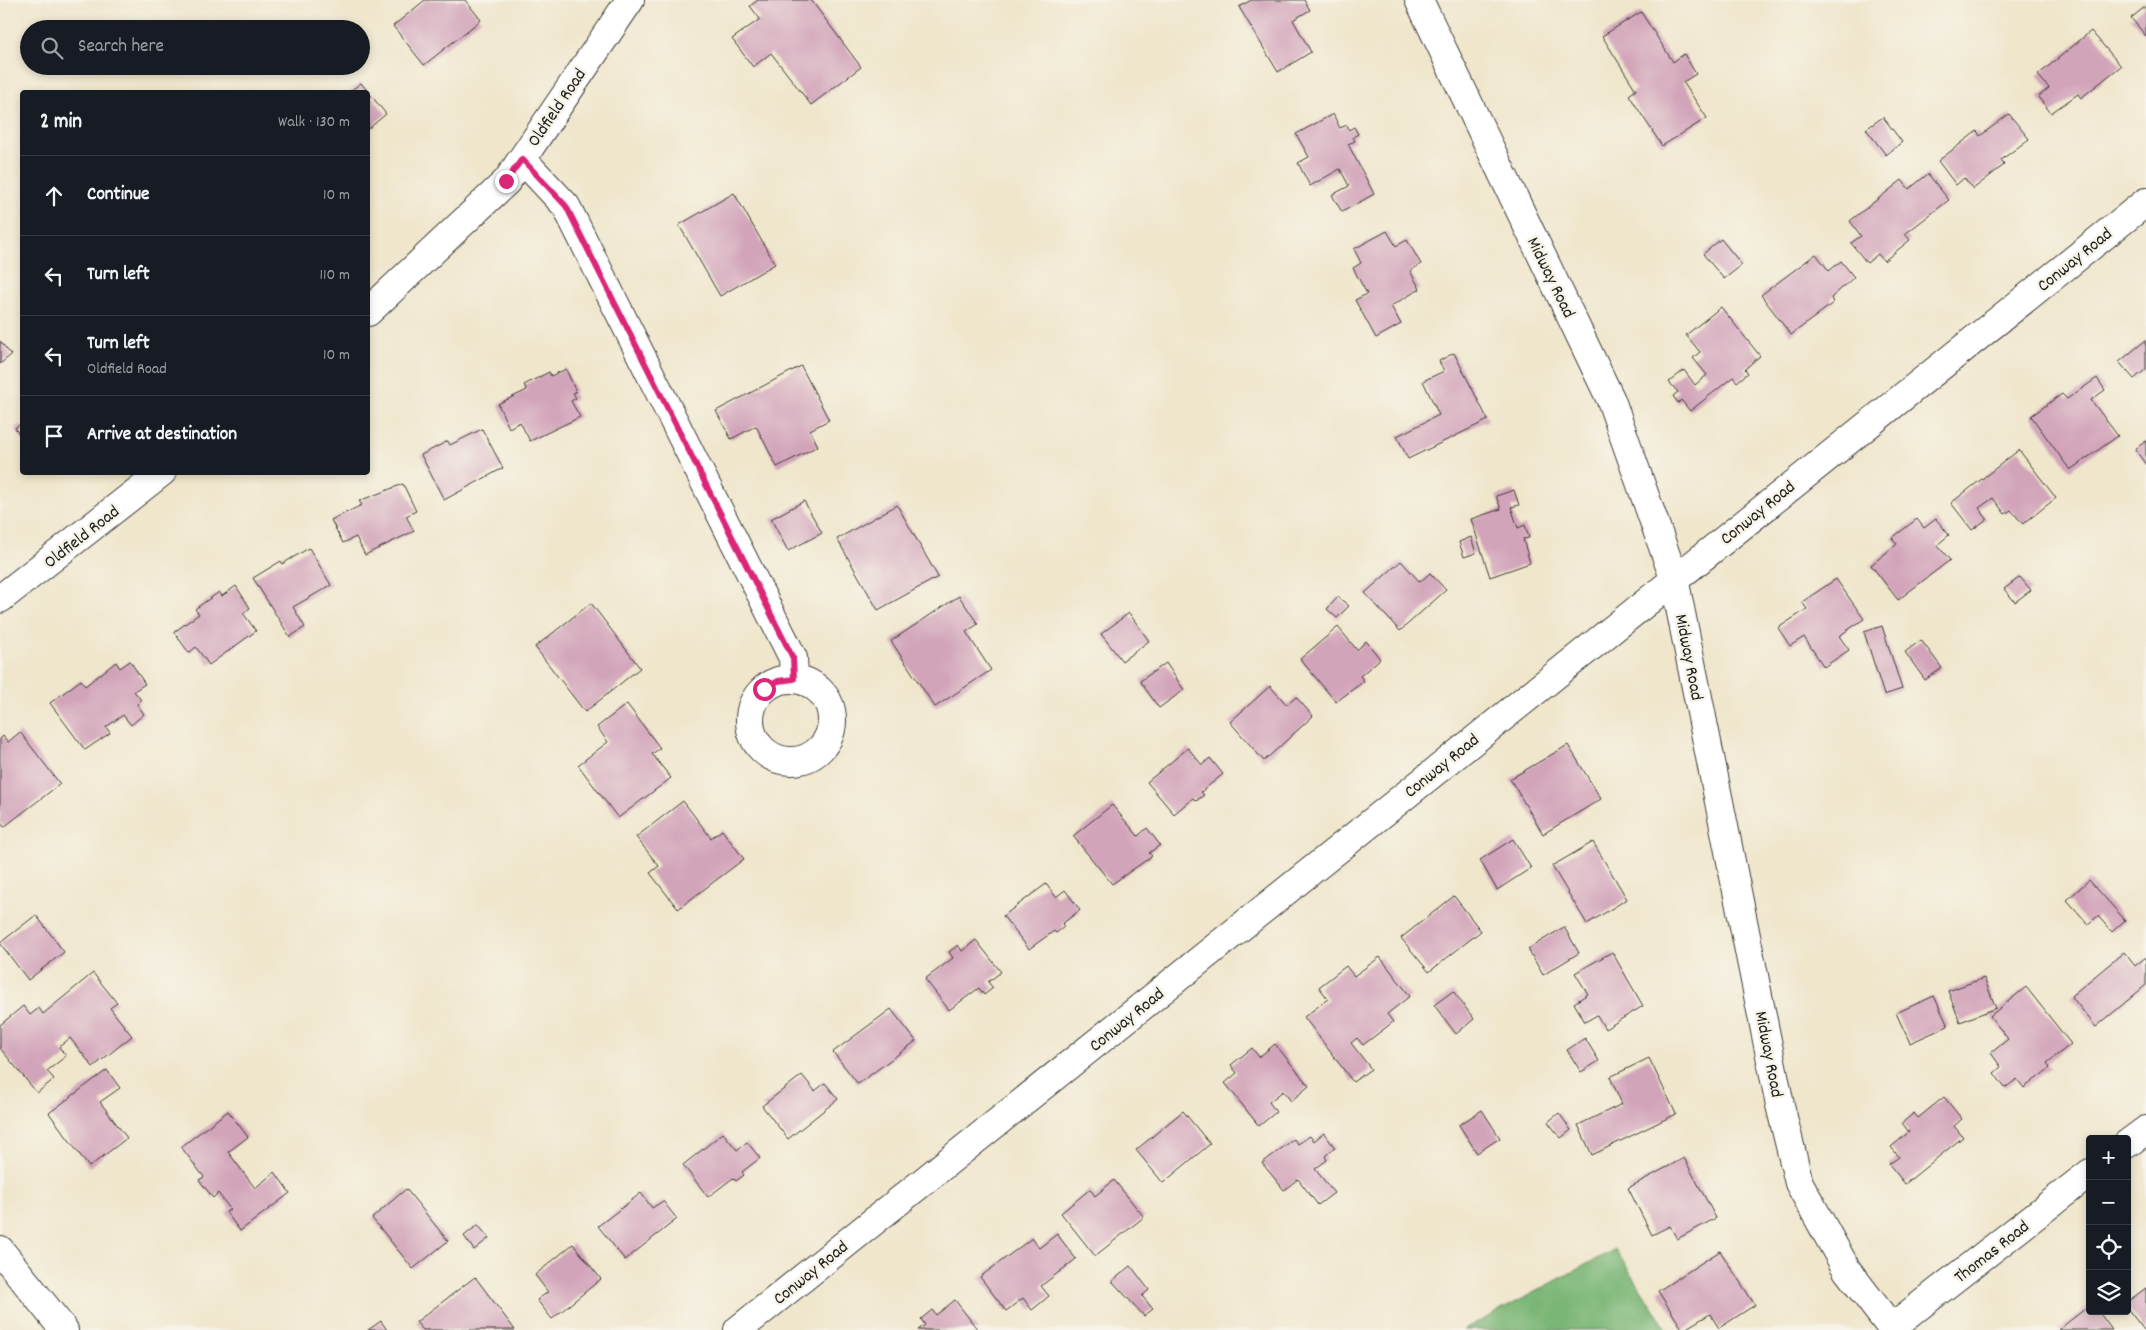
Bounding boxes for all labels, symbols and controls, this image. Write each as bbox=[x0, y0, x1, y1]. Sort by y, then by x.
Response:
search box bbox=[20, 20, 370, 75]
icon: search bbox=[38, 34, 66, 62]
text: Search here bbox=[78, 34, 164, 61]
street label: Oldfield Road bbox=[523, 64, 594, 153]
text: 2 min bbox=[40, 108, 82, 138]
text: Walk · 130 m bbox=[278, 111, 350, 134]
route end bbox=[495, 170, 518, 193]
icon: ahead bbox=[40, 182, 68, 210]
text: Continue bbox=[87, 182, 149, 209]
text: 10 m bbox=[323, 184, 350, 207]
street label: Conway Road bbox=[2033, 223, 2119, 299]
street label: Midway Road bbox=[1519, 233, 1580, 323]
icon: left bbox=[40, 262, 68, 290]
text: Turn left bbox=[87, 262, 150, 289]
text: 110 m bbox=[320, 264, 350, 287]
text: Turn left bbox=[87, 331, 150, 358]
icon: left bbox=[40, 342, 68, 370]
text: 10 m bbox=[323, 344, 350, 367]
text: Oldfield Road bbox=[87, 358, 167, 381]
icon: arrive bbox=[40, 422, 68, 450]
text: Arrive at destination bbox=[87, 422, 237, 449]
street label: Conway Road bbox=[1716, 476, 1802, 552]
street label: Oldfield Road bbox=[39, 500, 126, 575]
street label: Midway Road bbox=[1667, 612, 1708, 703]
route start bbox=[753, 678, 776, 701]
street label: Conway Road bbox=[1400, 729, 1486, 805]
street label: Conway Road bbox=[1085, 983, 1171, 1059]
street label: Midway Road bbox=[1747, 1009, 1788, 1100]
map controls bbox=[2086, 1135, 2131, 1315]
button: + bbox=[2086, 1135, 2131, 1180]
button: − bbox=[2086, 1180, 2131, 1225]
street label: Thomas Road bbox=[1950, 1216, 2036, 1290]
button: locate bbox=[2086, 1225, 2131, 1270]
street label: Conway Road bbox=[769, 1236, 855, 1312]
button: layers bbox=[2086, 1270, 2131, 1315]

